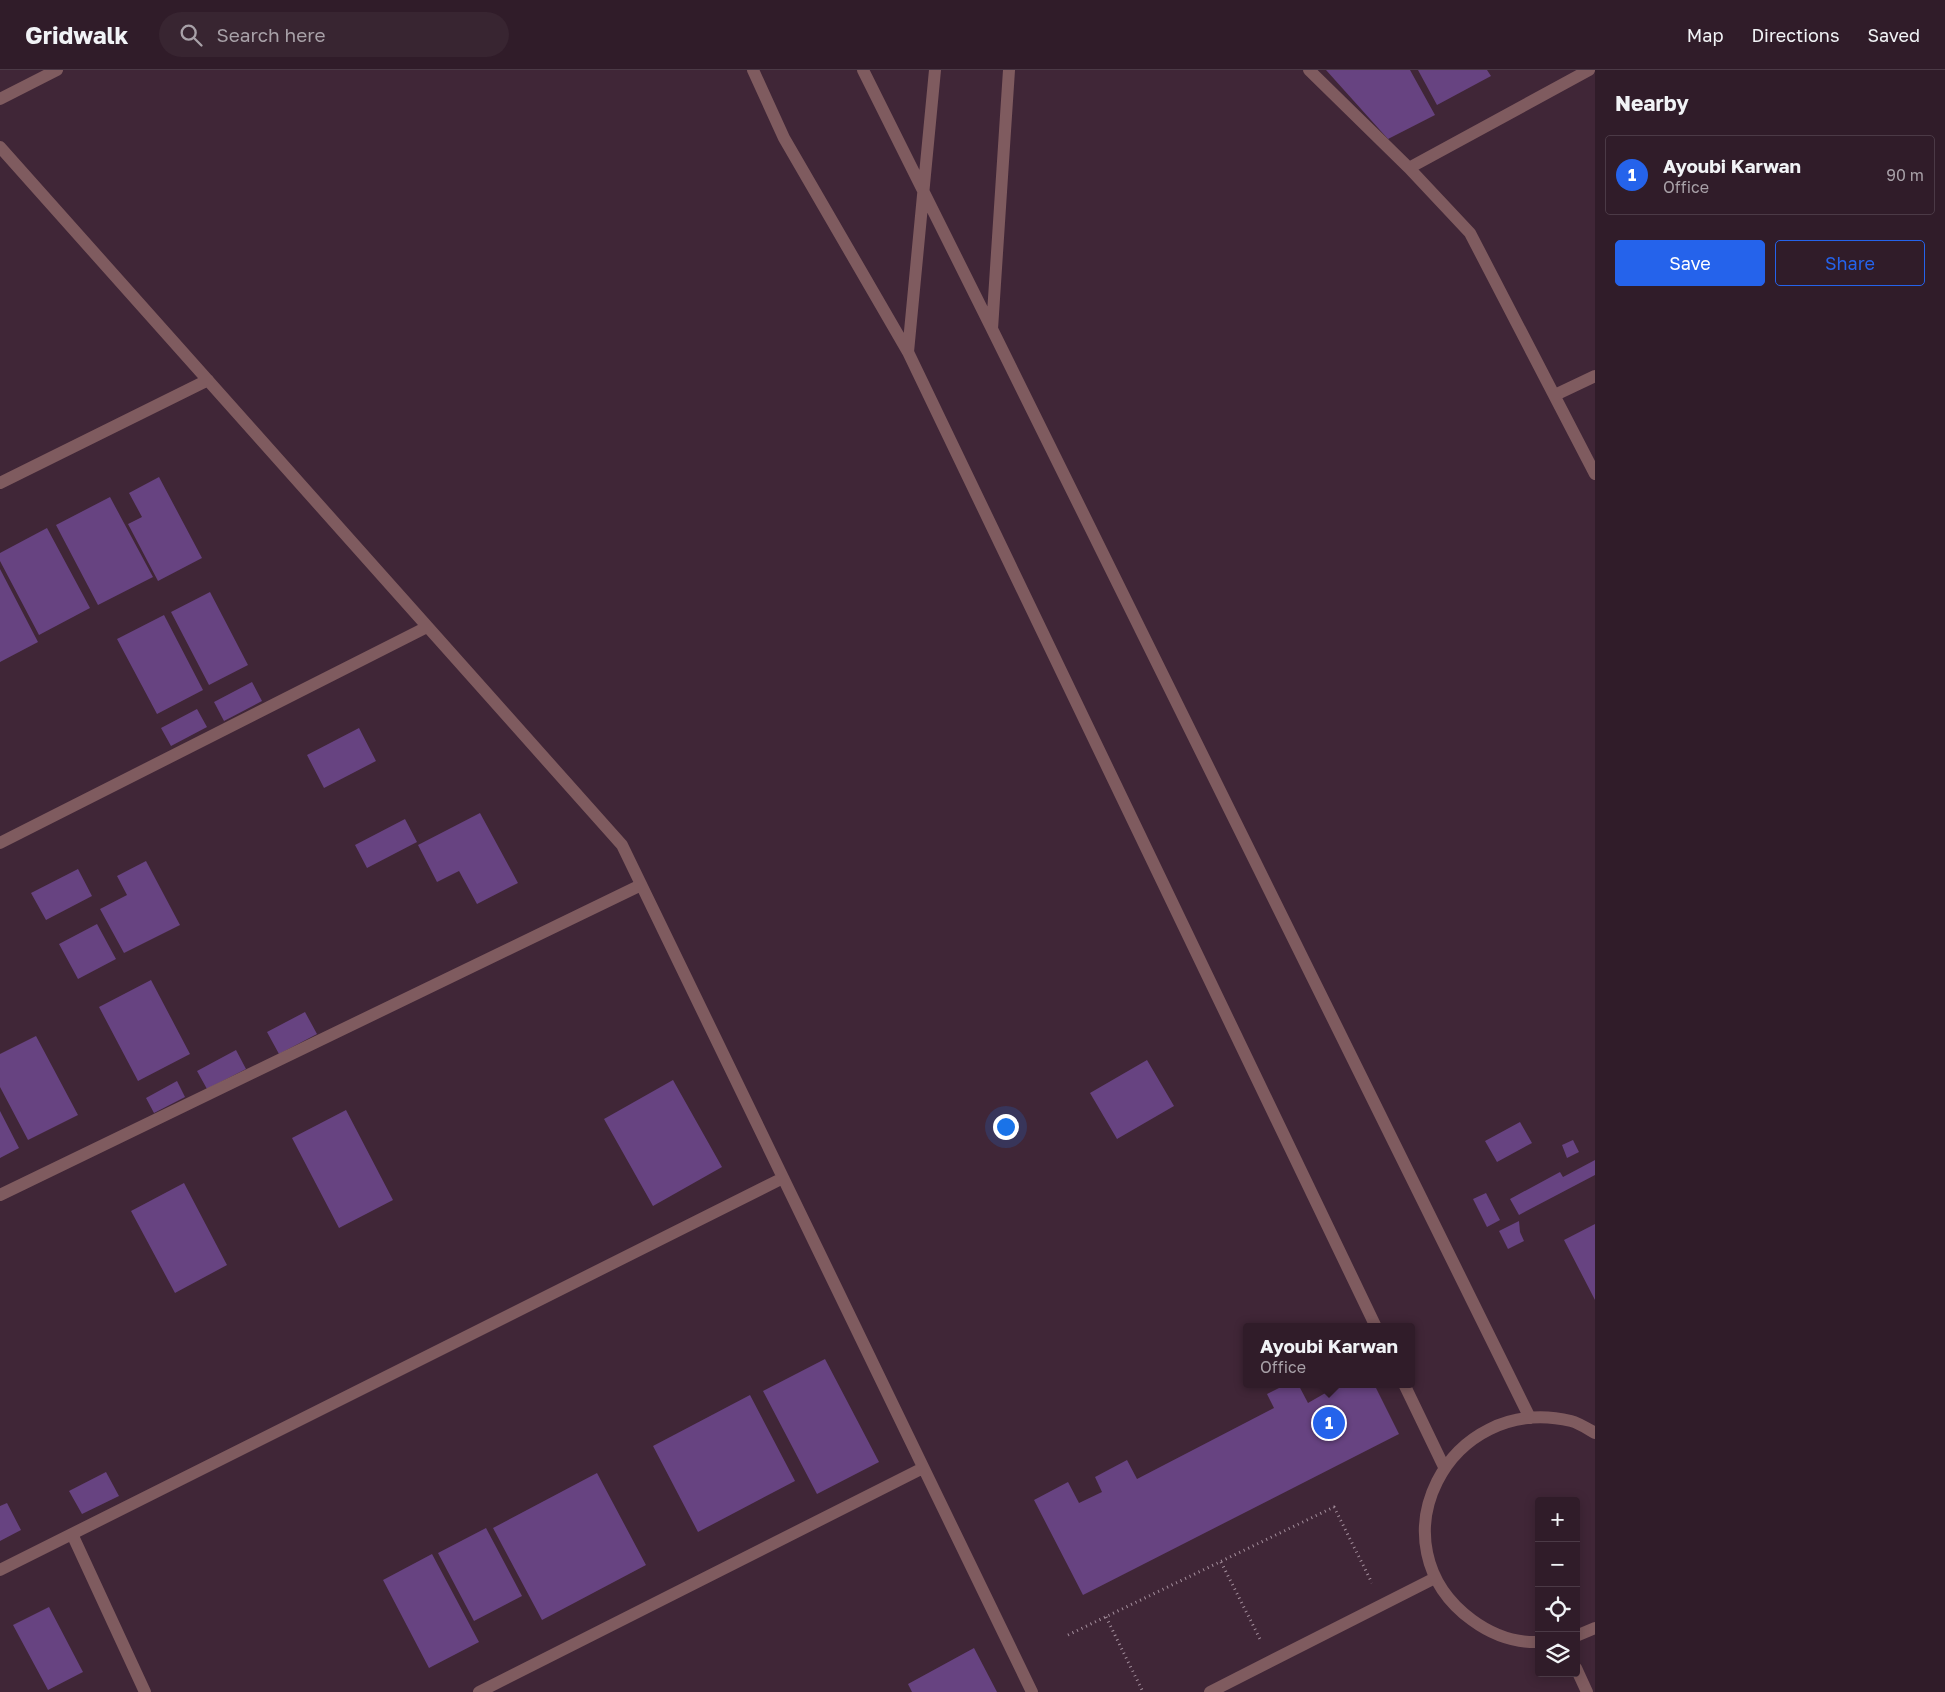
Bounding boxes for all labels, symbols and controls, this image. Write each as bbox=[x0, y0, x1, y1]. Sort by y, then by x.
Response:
search box bbox=[159, 12, 509, 57]
text: Gridwalk bbox=[25, 20, 129, 49]
icon: search bbox=[177, 21, 205, 49]
text: Search here bbox=[217, 23, 325, 46]
text: Map bbox=[1687, 24, 1723, 46]
text: Directions bbox=[1751, 24, 1839, 46]
text: Saved bbox=[1867, 24, 1920, 46]
text: Nearby bbox=[1615, 90, 1689, 116]
text: Ayoubi Karwan bbox=[1663, 154, 1801, 177]
text: 1 bbox=[1628, 165, 1636, 185]
text: 90 m bbox=[1886, 165, 1924, 185]
text: Office bbox=[1663, 177, 1709, 197]
button: Save bbox=[1615, 240, 1765, 286]
button: Share bbox=[1775, 240, 1925, 286]
your location bbox=[993, 1114, 1019, 1140]
popup bbox=[1243, 1323, 1415, 1388]
text: Ayoubi Karwan bbox=[1260, 1334, 1398, 1357]
text: Office bbox=[1260, 1357, 1306, 1377]
pin: 1 bbox=[1313, 1404, 1345, 1442]
map controls bbox=[1535, 1497, 1580, 1677]
button: + bbox=[1535, 1497, 1580, 1542]
button: − bbox=[1535, 1542, 1580, 1587]
button: locate bbox=[1535, 1587, 1580, 1632]
button: layers bbox=[1535, 1632, 1580, 1677]

